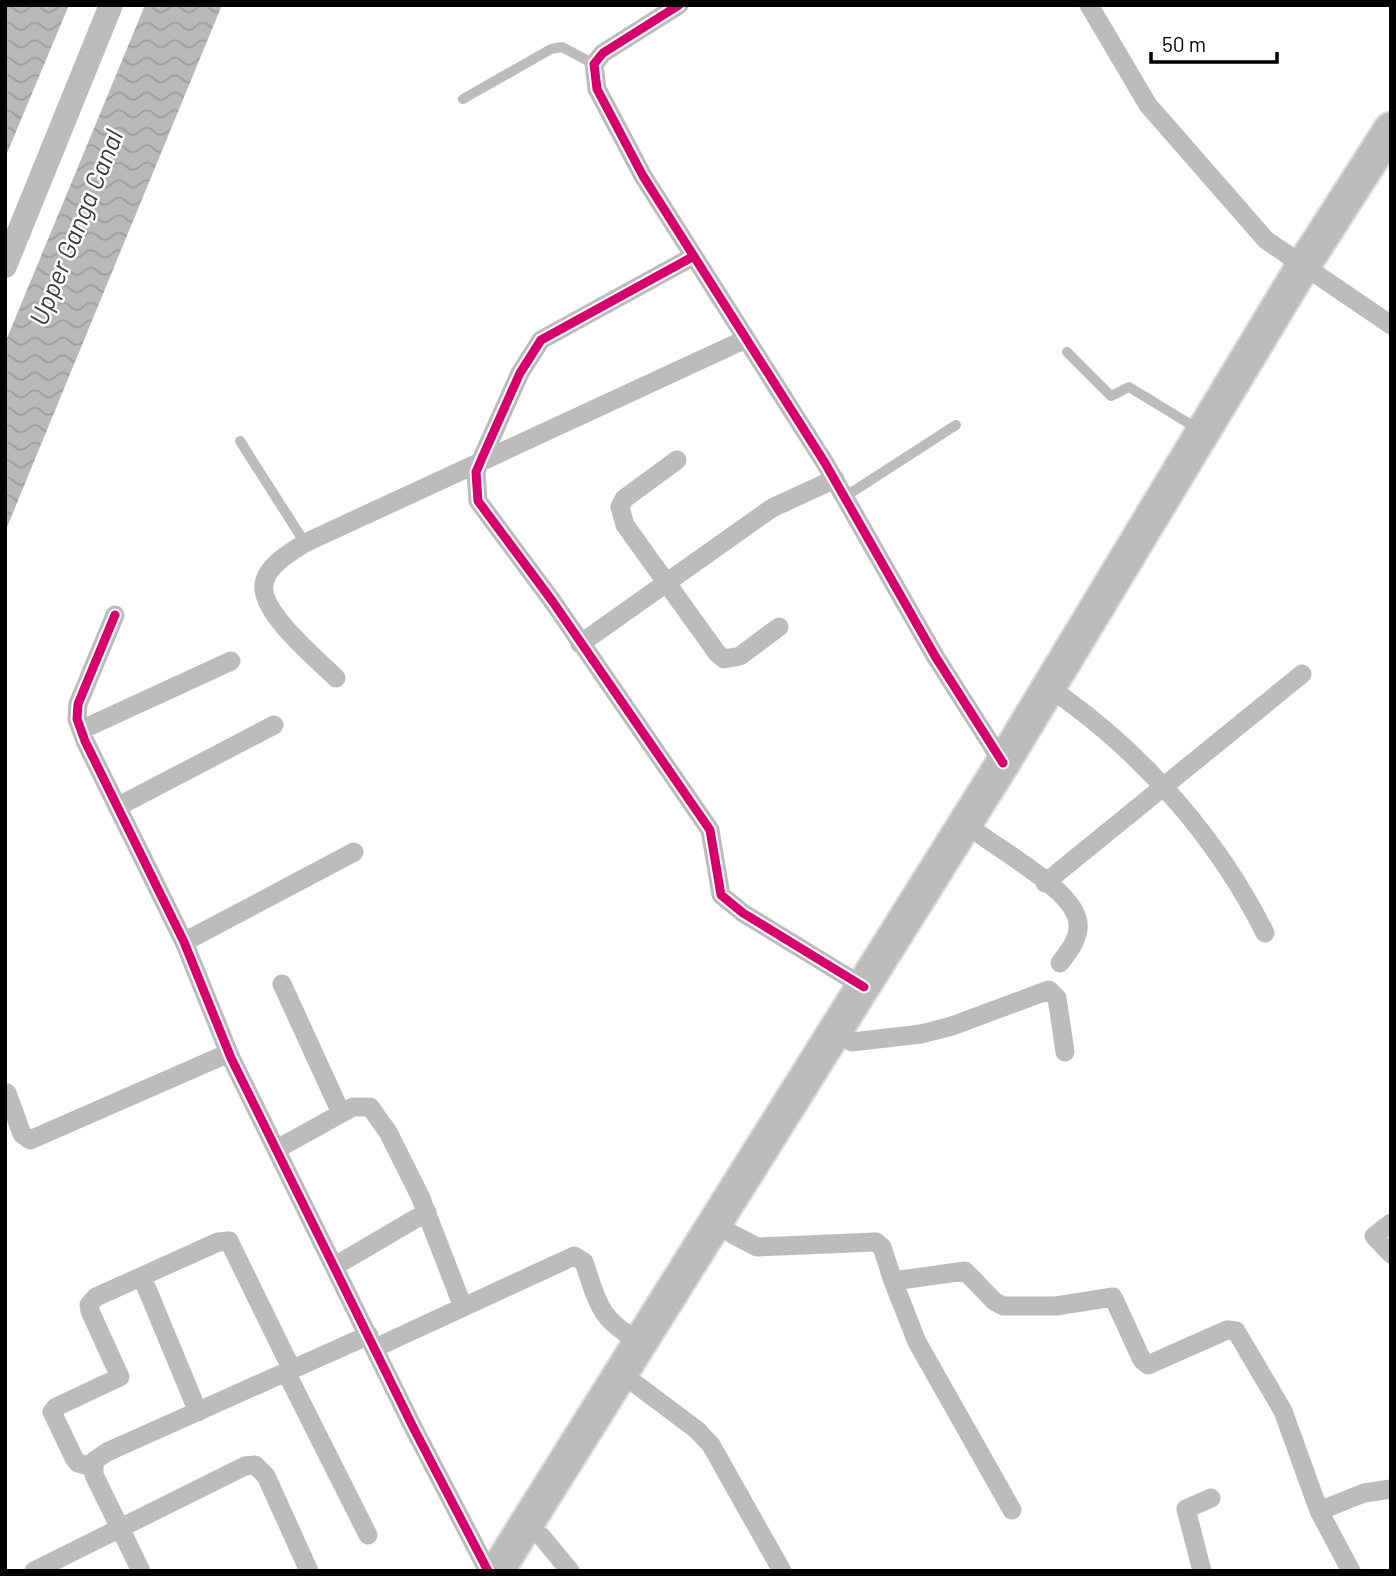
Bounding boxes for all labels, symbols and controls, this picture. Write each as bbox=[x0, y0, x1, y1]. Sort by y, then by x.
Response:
scale bar bbox=[1151, 21, 1277, 65]
text: 50 m bbox=[1162, 31, 1206, 56]
water label: Upper Ganga Canal bbox=[22, 124, 129, 329]

